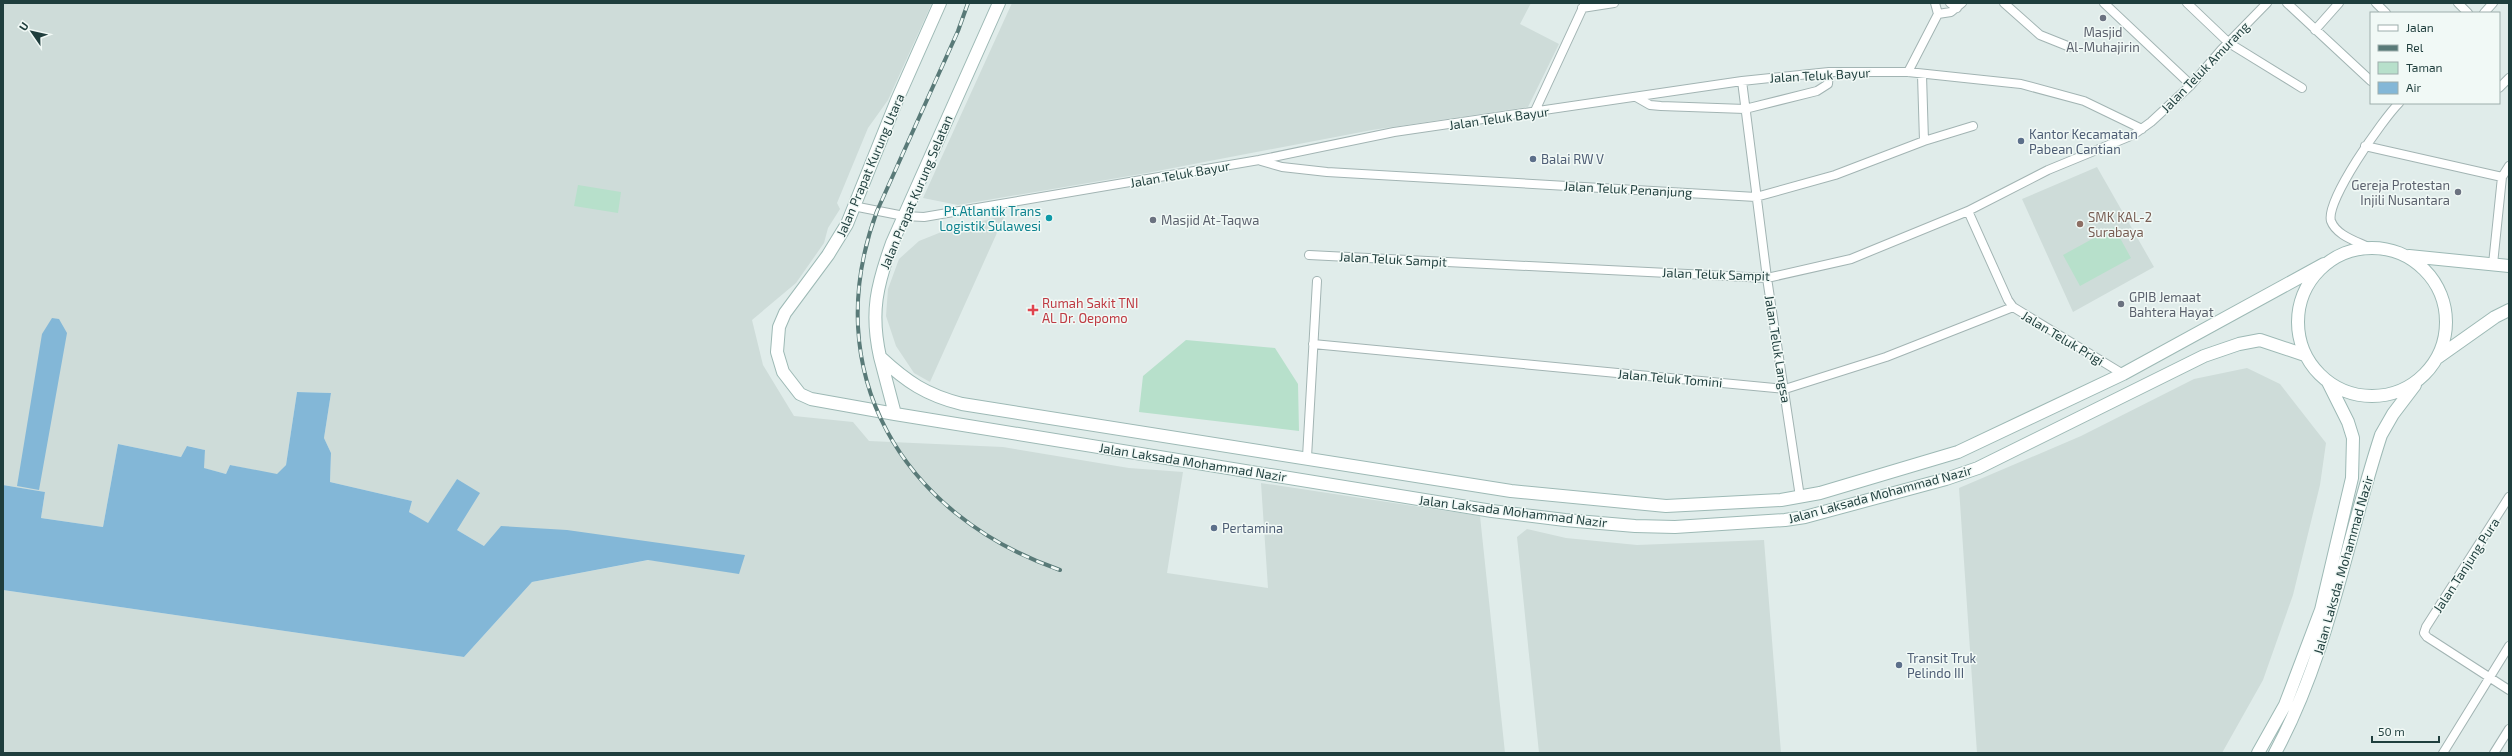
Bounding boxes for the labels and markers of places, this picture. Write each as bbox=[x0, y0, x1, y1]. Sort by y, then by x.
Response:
marker: Masjid Al-Muhajirin bbox=[2098, 13, 2108, 23]
place label: Masjid Al-Muhajirin bbox=[2066, 24, 2140, 55]
place label: Kantor Kecamatan Pabean Cantian bbox=[2029, 126, 2138, 157]
marker: Kantor Kecamatan Pabean Cantian bbox=[2016, 136, 2026, 146]
place label: Balai RW V bbox=[1541, 151, 1604, 167]
marker: Balai RW V bbox=[1528, 154, 1538, 164]
place label: Gereja Protestan Injili Nusantara bbox=[2351, 177, 2450, 208]
marker: Gereja Protestan Injili Nusantara bbox=[2453, 187, 2463, 197]
place label: Pt.Atlantik Trans Logistik Sulawesi bbox=[939, 203, 1041, 234]
place label: SMK KAL-2 Surabaya bbox=[2088, 209, 2152, 240]
place label: Masjid At-Taqwa bbox=[1161, 212, 1259, 228]
marker: Pt.Atlantik Trans Logistik Sulawesi bbox=[1044, 213, 1054, 223]
marker: Masjid At-Taqwa bbox=[1148, 215, 1158, 225]
marker: SMK KAL-2 Surabaya bbox=[2075, 219, 2085, 229]
place label: GPIB Jemaat Bahtera Hayat bbox=[2129, 289, 2214, 320]
place label: Rumah Sakit TNI AL Dr. Oepomo bbox=[1042, 295, 1138, 326]
marker: GPIB Jemaat Bahtera Hayat bbox=[2116, 299, 2126, 309]
marker: Rumah Sakit TNI AL Dr. Oepomo bbox=[1027, 304, 1039, 316]
place label: Pertamina bbox=[1222, 520, 1283, 536]
marker: Pertamina bbox=[1209, 523, 1219, 533]
place label: Transit Truk Pelindo III bbox=[1907, 650, 1977, 681]
marker: Transit Truk Pelindo III bbox=[1894, 660, 1904, 670]

